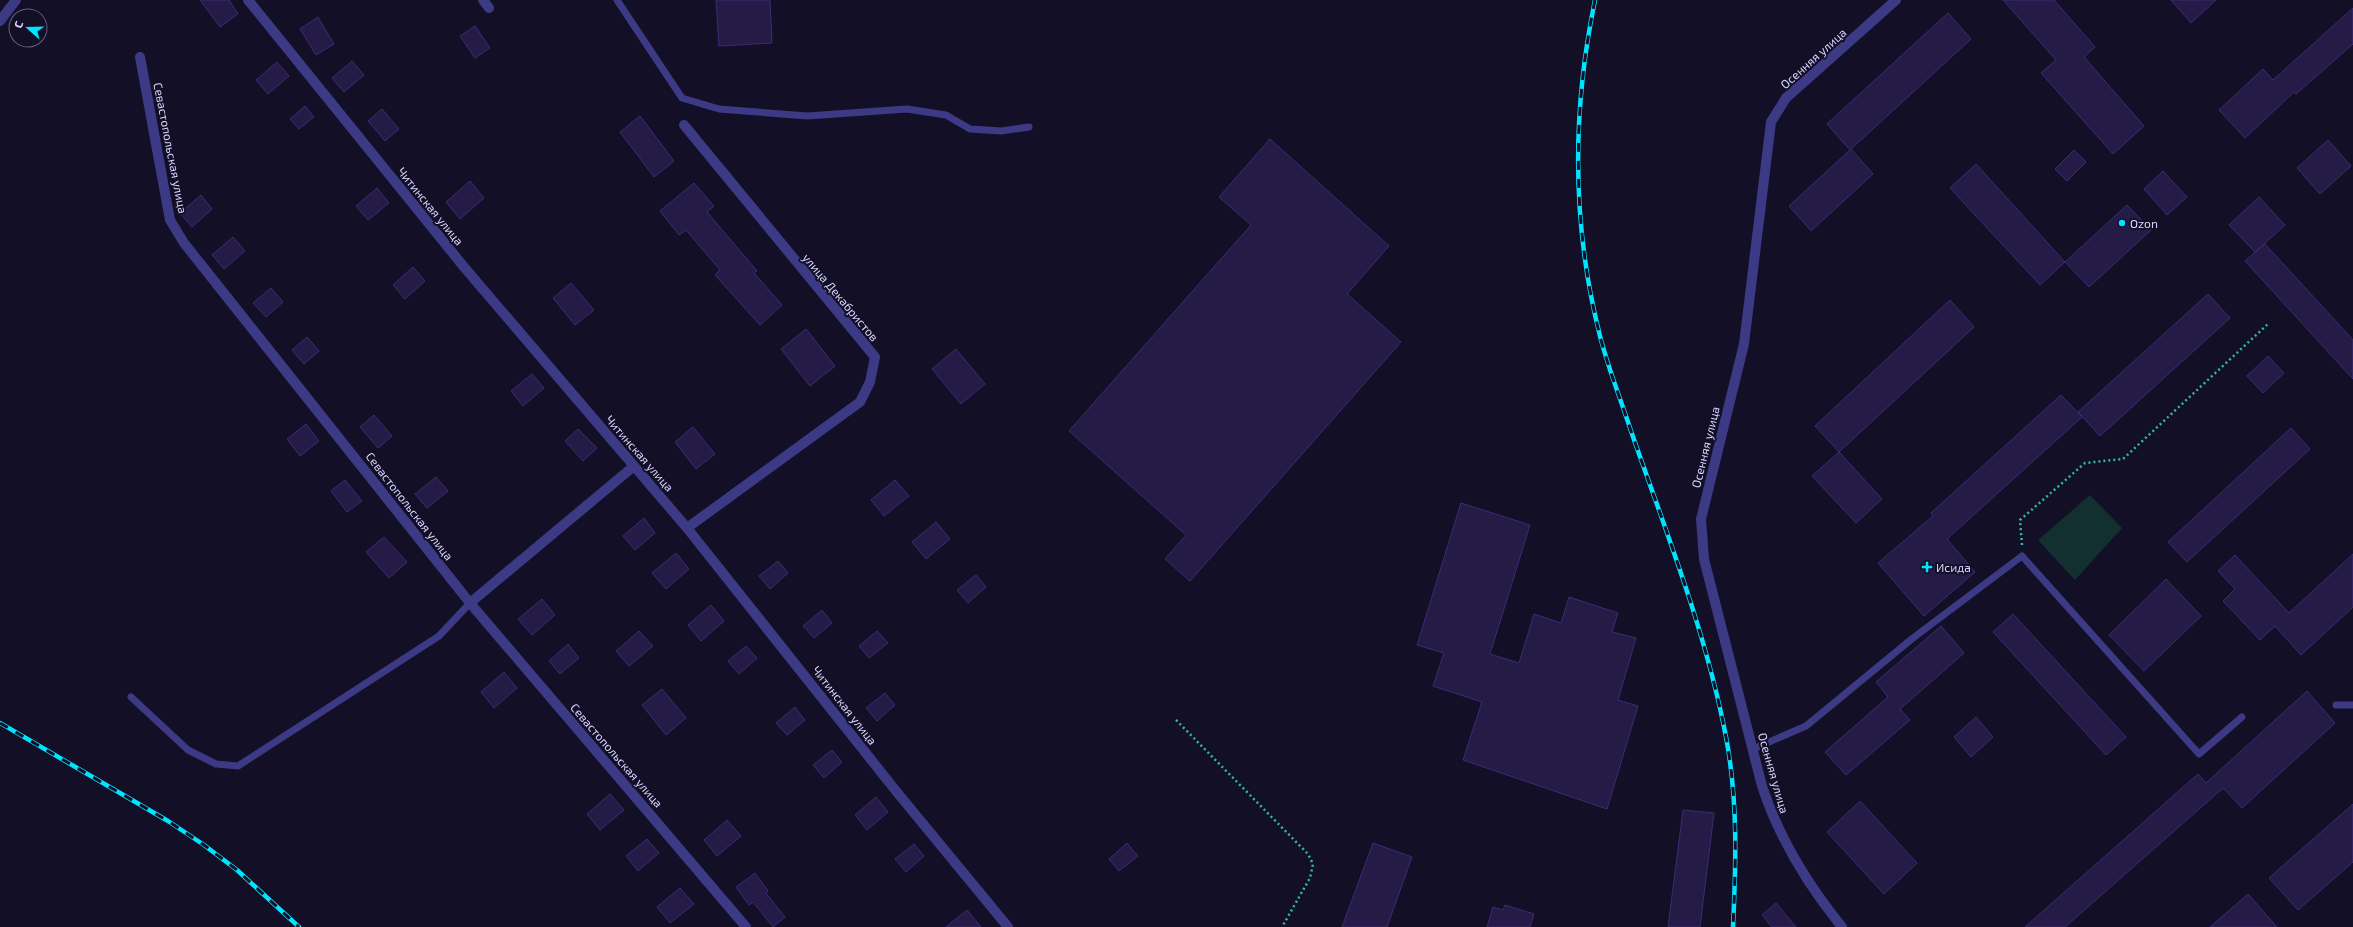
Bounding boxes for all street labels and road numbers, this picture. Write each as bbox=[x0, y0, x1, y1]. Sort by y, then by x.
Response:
street label: Осенняя улица bbox=[1777, 25, 1849, 92]
street label: Севастопольская улица bbox=[150, 81, 191, 215]
street label: Читинская улица bbox=[395, 164, 467, 248]
street label: улица Декабристов bbox=[799, 250, 882, 344]
street label: Осенняя улица bbox=[1688, 405, 1723, 489]
street label: Читинская улица bbox=[602, 412, 677, 495]
street label: Севастопольская улица bbox=[363, 449, 457, 563]
street label: Читинская улица bbox=[809, 663, 880, 748]
street label: Севастопольская улица bbox=[567, 700, 666, 811]
street label: Осенняя улица bbox=[1755, 731, 1792, 815]

